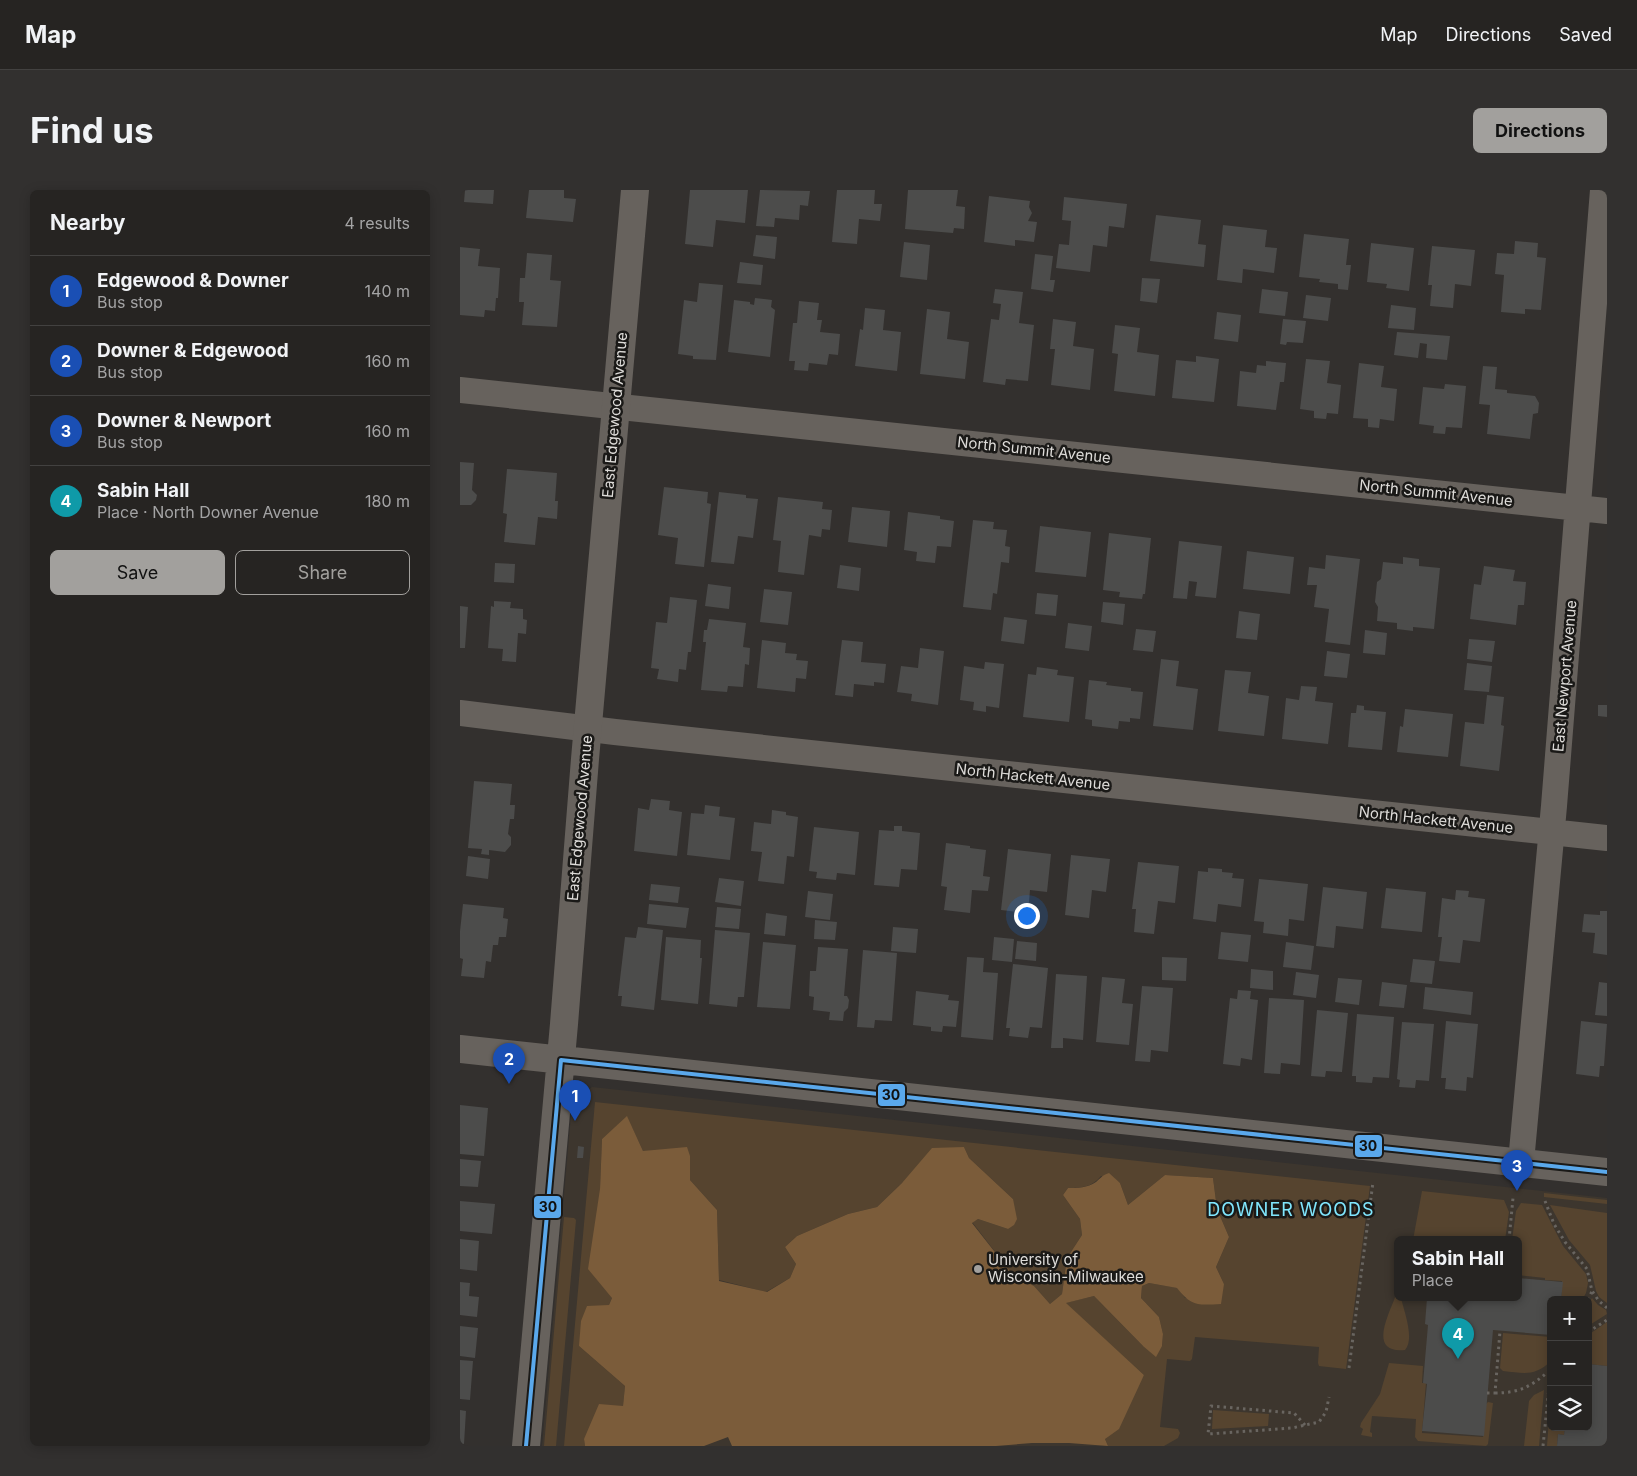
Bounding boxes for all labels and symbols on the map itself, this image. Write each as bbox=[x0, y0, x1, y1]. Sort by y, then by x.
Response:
street label: East Edgewood Avenue bbox=[598, 331, 631, 499]
street label: North Summit Avenue bbox=[956, 432, 1112, 467]
street label: North Summit Avenue bbox=[1358, 475, 1514, 510]
street label: East Newport Avenue bbox=[1548, 599, 1581, 753]
street label: East Edgewood Avenue bbox=[563, 734, 596, 902]
street label: North Hackett Avenue bbox=[955, 759, 1111, 794]
street label: North Hackett Avenue bbox=[1358, 802, 1514, 837]
your location bbox=[1014, 903, 1040, 929]
pin: 2 bbox=[493, 1043, 525, 1084]
pin: 1 bbox=[559, 1080, 591, 1121]
line badge: 30 bbox=[877, 1083, 906, 1107]
text: 30 bbox=[882, 1086, 900, 1103]
line badge: 30 bbox=[1354, 1134, 1383, 1158]
text: 30 bbox=[1359, 1137, 1377, 1154]
pin: 3 bbox=[1501, 1150, 1533, 1191]
line badge: 30 bbox=[533, 1195, 562, 1219]
text: 30 bbox=[539, 1198, 557, 1215]
district label: DOWNER WOODS bbox=[1207, 1199, 1375, 1220]
place label: University of Wisconsin-Milwaukee bbox=[988, 1250, 1144, 1286]
marker: University of Wisconsin-Milwaukee bbox=[972, 1263, 984, 1275]
pin: 4 bbox=[1442, 1318, 1474, 1359]

